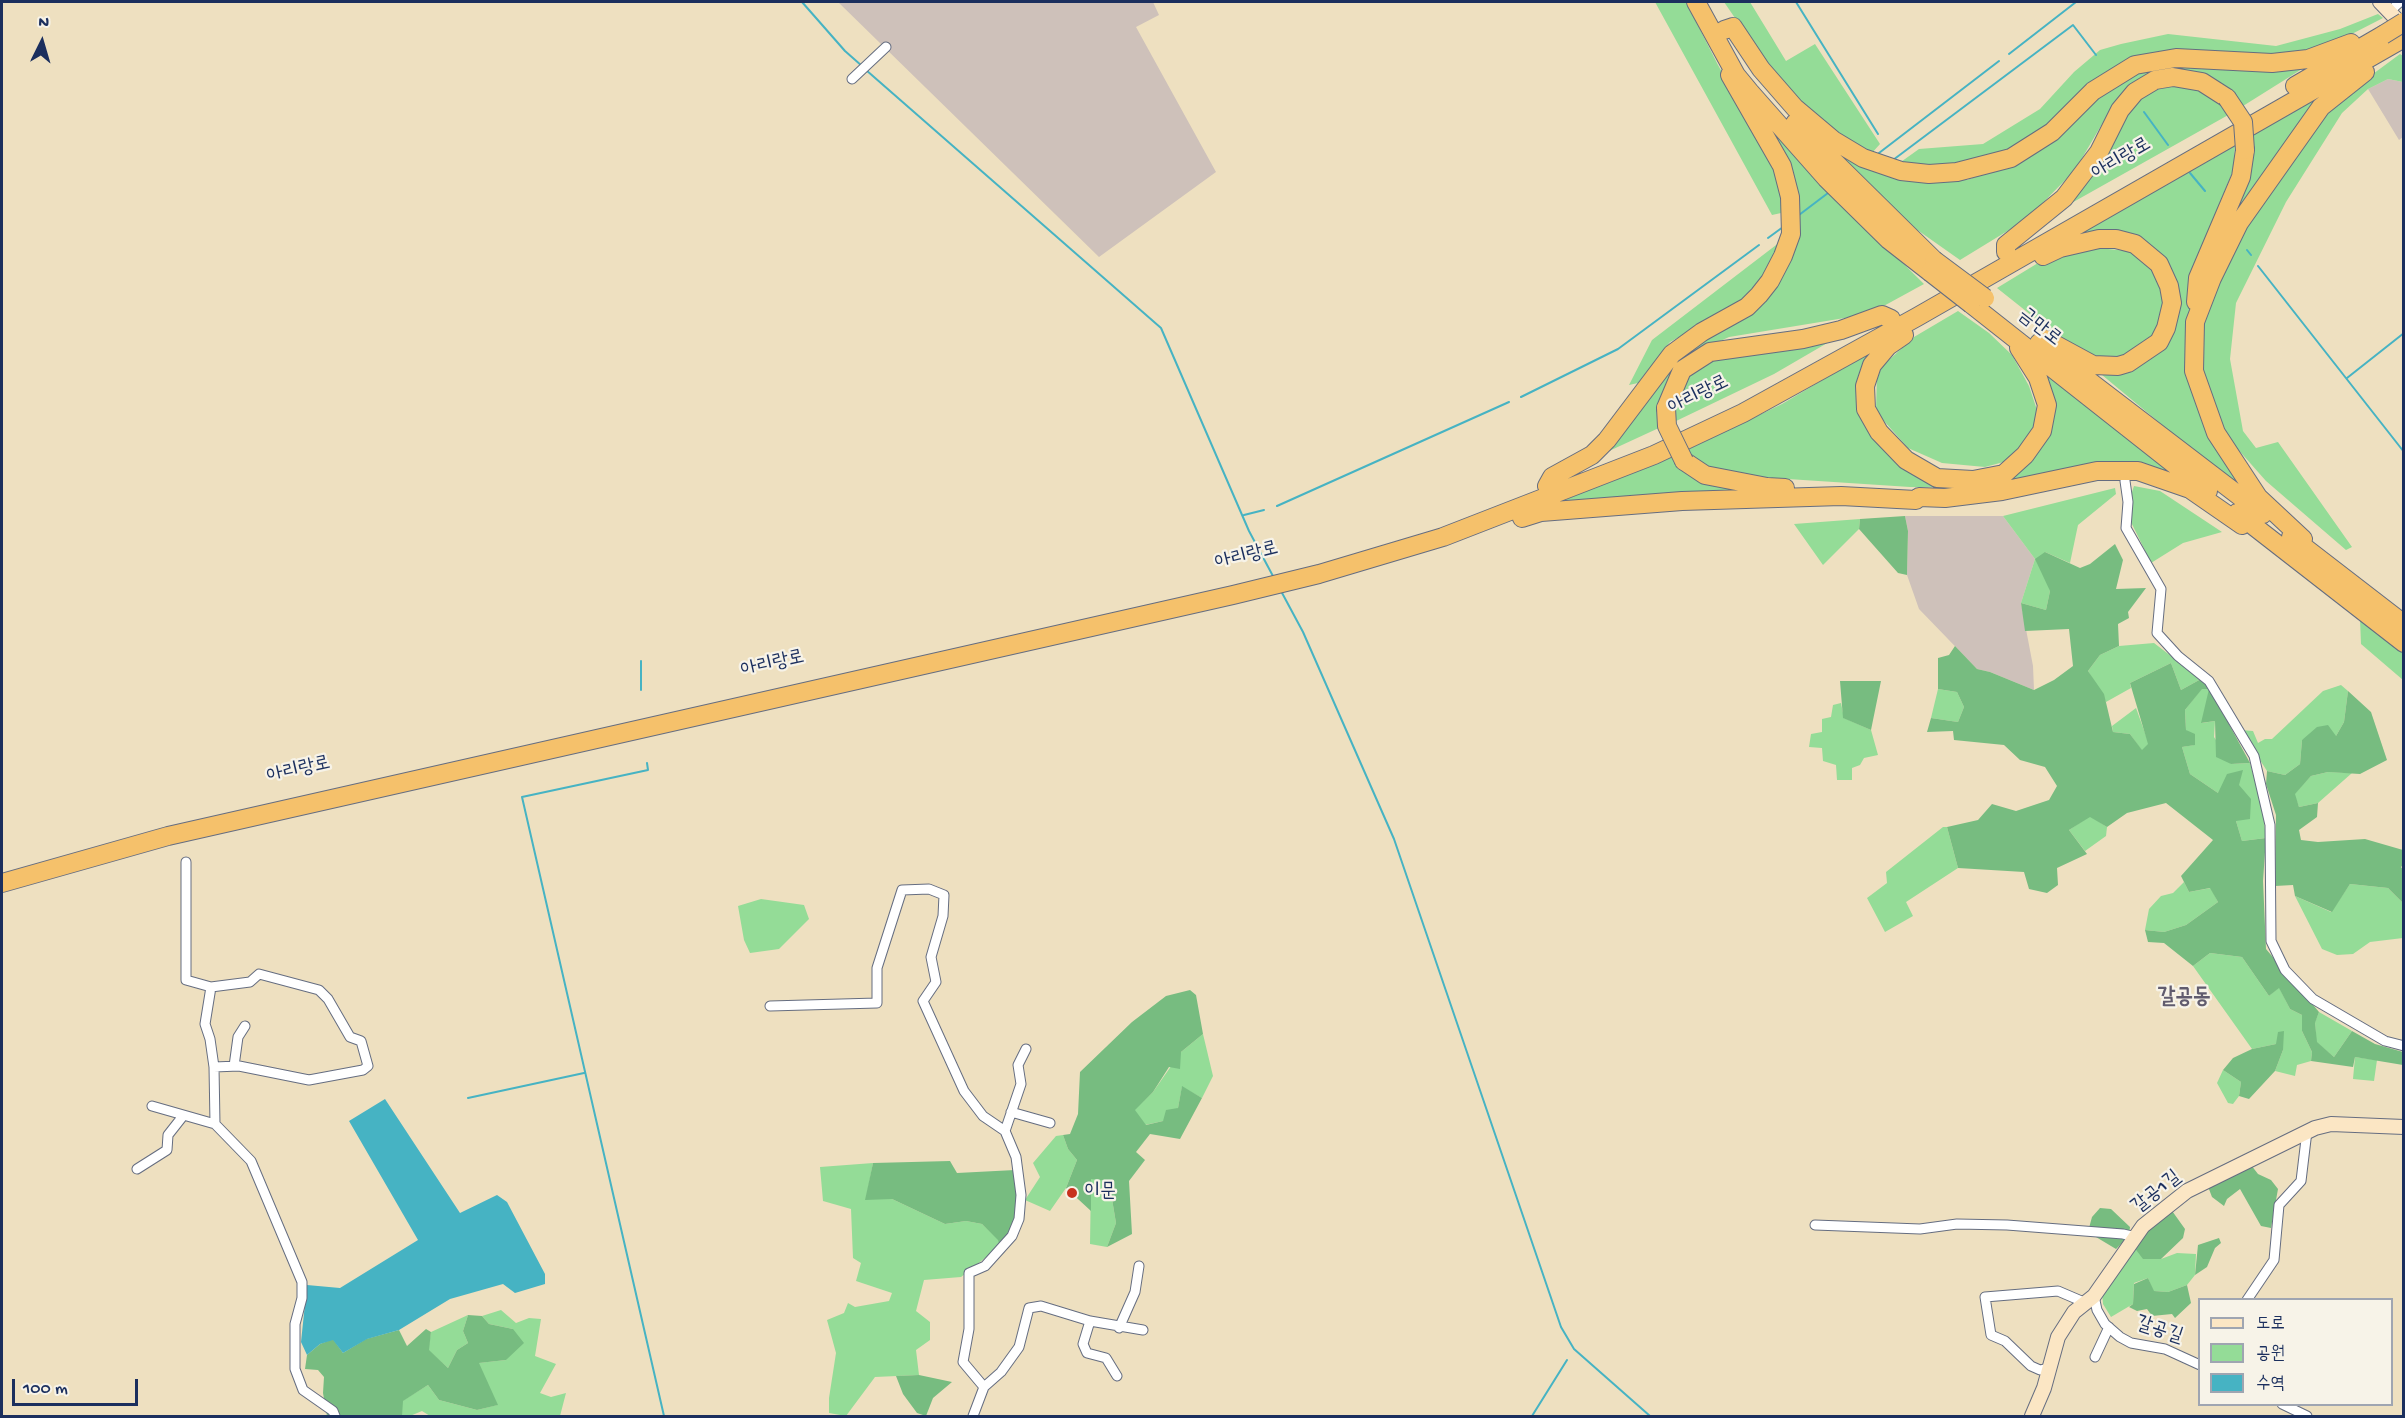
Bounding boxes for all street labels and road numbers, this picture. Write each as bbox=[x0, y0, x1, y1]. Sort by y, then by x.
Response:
street label: 아리랑로 bbox=[2088, 134, 2156, 186]
street label: 금만로 bbox=[2013, 304, 2065, 352]
street label: 아리랑로 bbox=[1665, 371, 1733, 421]
street label: 아리랑로 bbox=[1213, 538, 1281, 576]
street label: 아리랑로 bbox=[739, 646, 807, 684]
street label: 아리랑로 bbox=[265, 752, 333, 790]
street label: 갈공1길 bbox=[2127, 1166, 2187, 1220]
street label: 갈공길 bbox=[2132, 1312, 2186, 1350]

